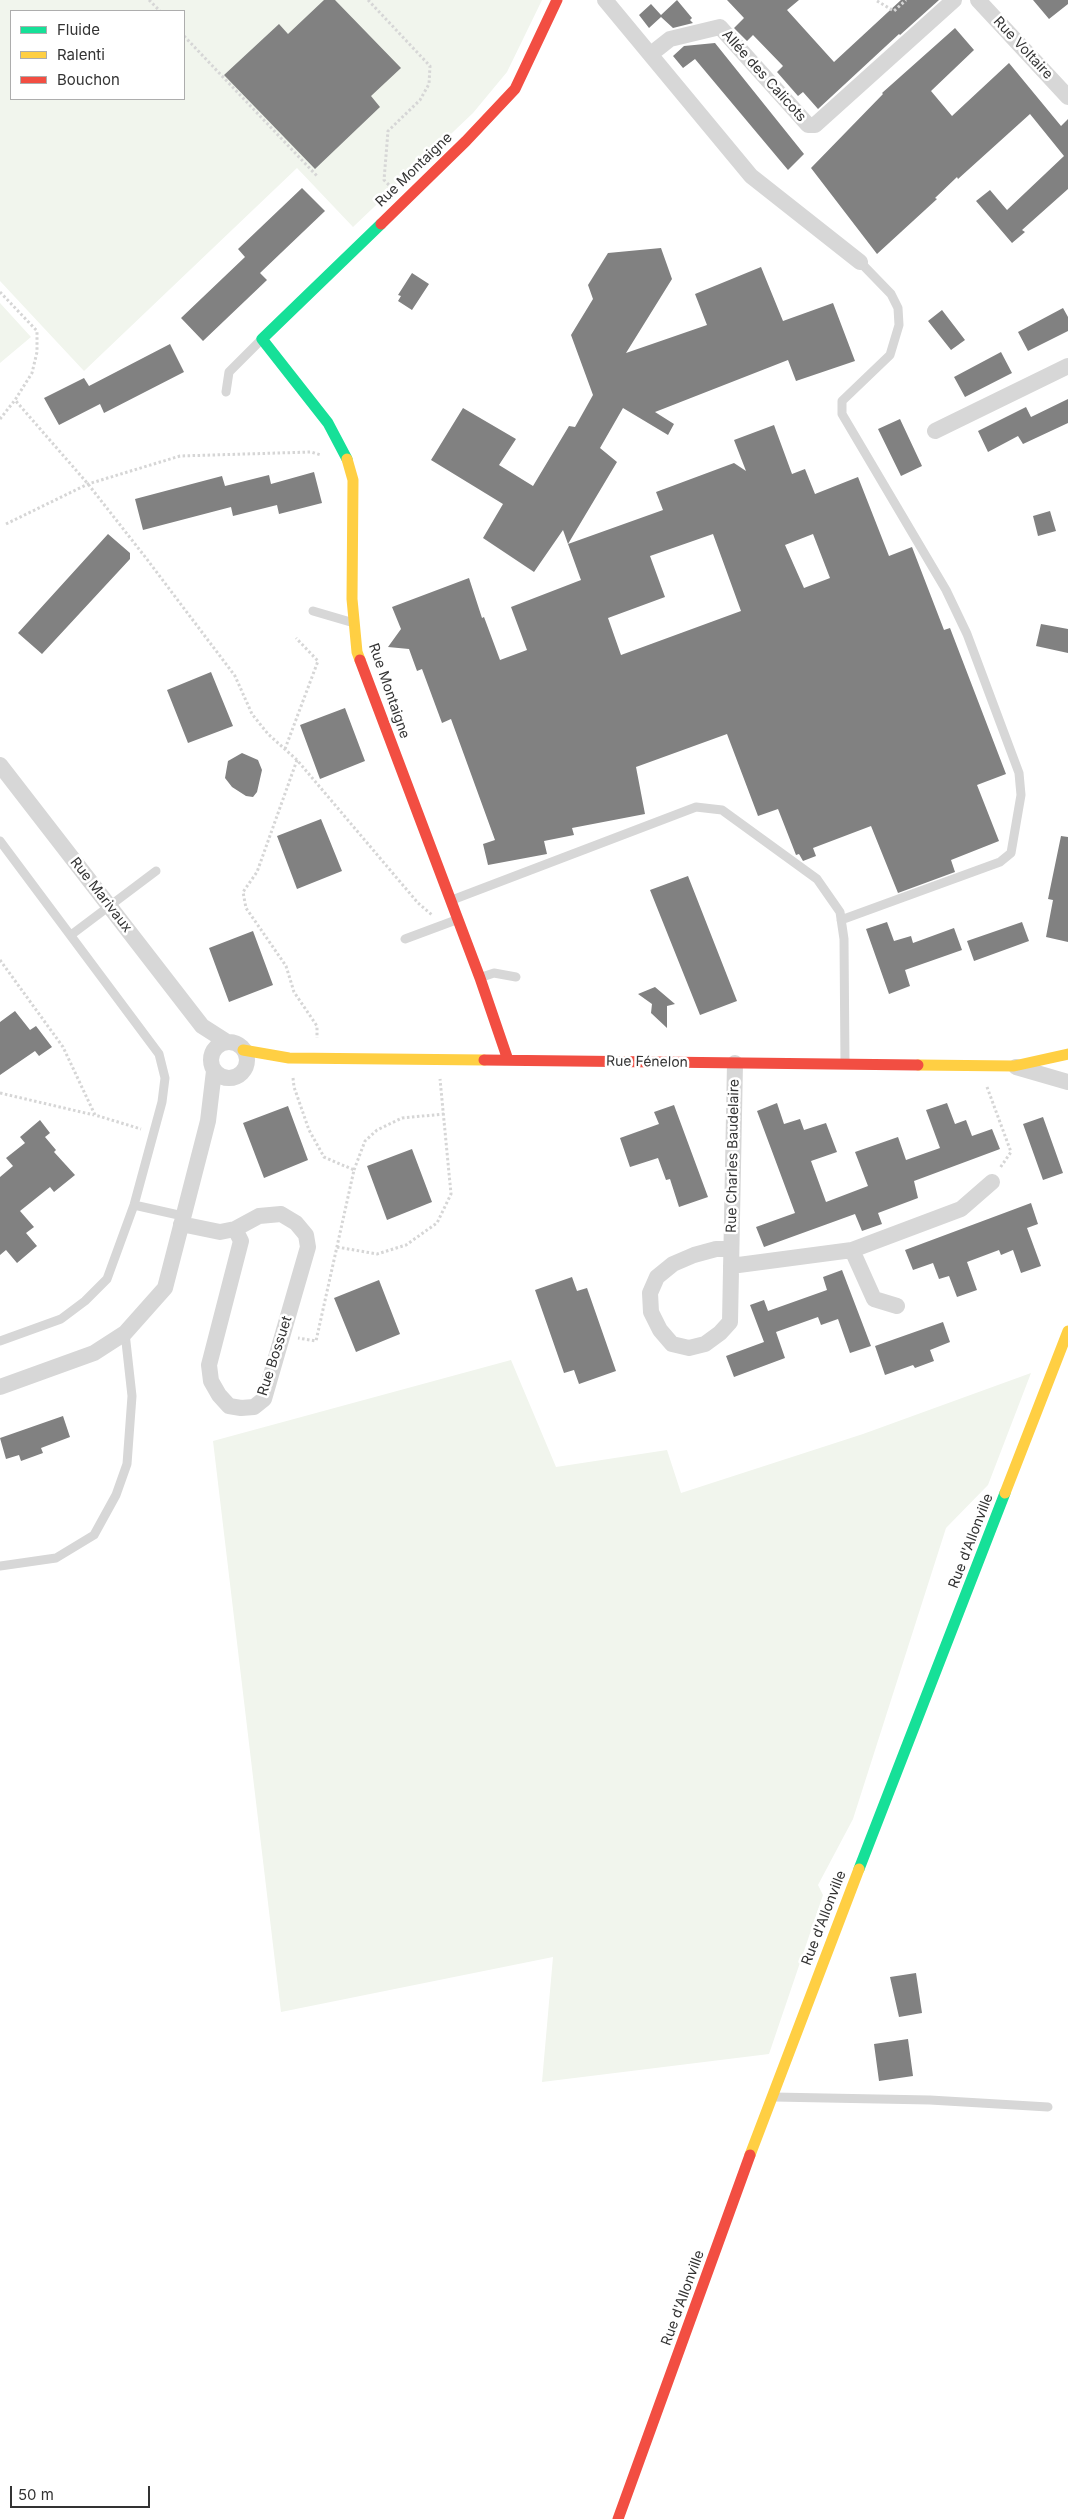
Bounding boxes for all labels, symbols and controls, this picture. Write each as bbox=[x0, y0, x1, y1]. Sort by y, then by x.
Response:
legend bbox=[10, 10, 185, 100]
street label: Rue Voltaire bbox=[990, 13, 1056, 83]
text: Fluide bbox=[57, 20, 100, 39]
street label: Allée des Calicots bbox=[718, 27, 810, 125]
text: Ralenti bbox=[57, 45, 105, 64]
text: Bouchon bbox=[57, 70, 120, 89]
street label: Rue Montaigne bbox=[372, 129, 456, 211]
street label: Rue Montaigne bbox=[365, 641, 413, 741]
street label: Rue Marivaux bbox=[67, 854, 135, 936]
street label: Rue Fénelon bbox=[606, 1053, 688, 1071]
street label: Rue Charles Baudelaire bbox=[723, 1079, 743, 1233]
street label: Rue Bossuet bbox=[254, 1314, 296, 1398]
street label: Rue d'Allonville bbox=[945, 1491, 997, 1591]
street label: Rue d'Allonville bbox=[798, 1868, 850, 1968]
street label: Rue d'Allonville bbox=[658, 2248, 708, 2348]
scale bar bbox=[12, 2476, 152, 2508]
text: 50 m bbox=[18, 2485, 54, 2504]

